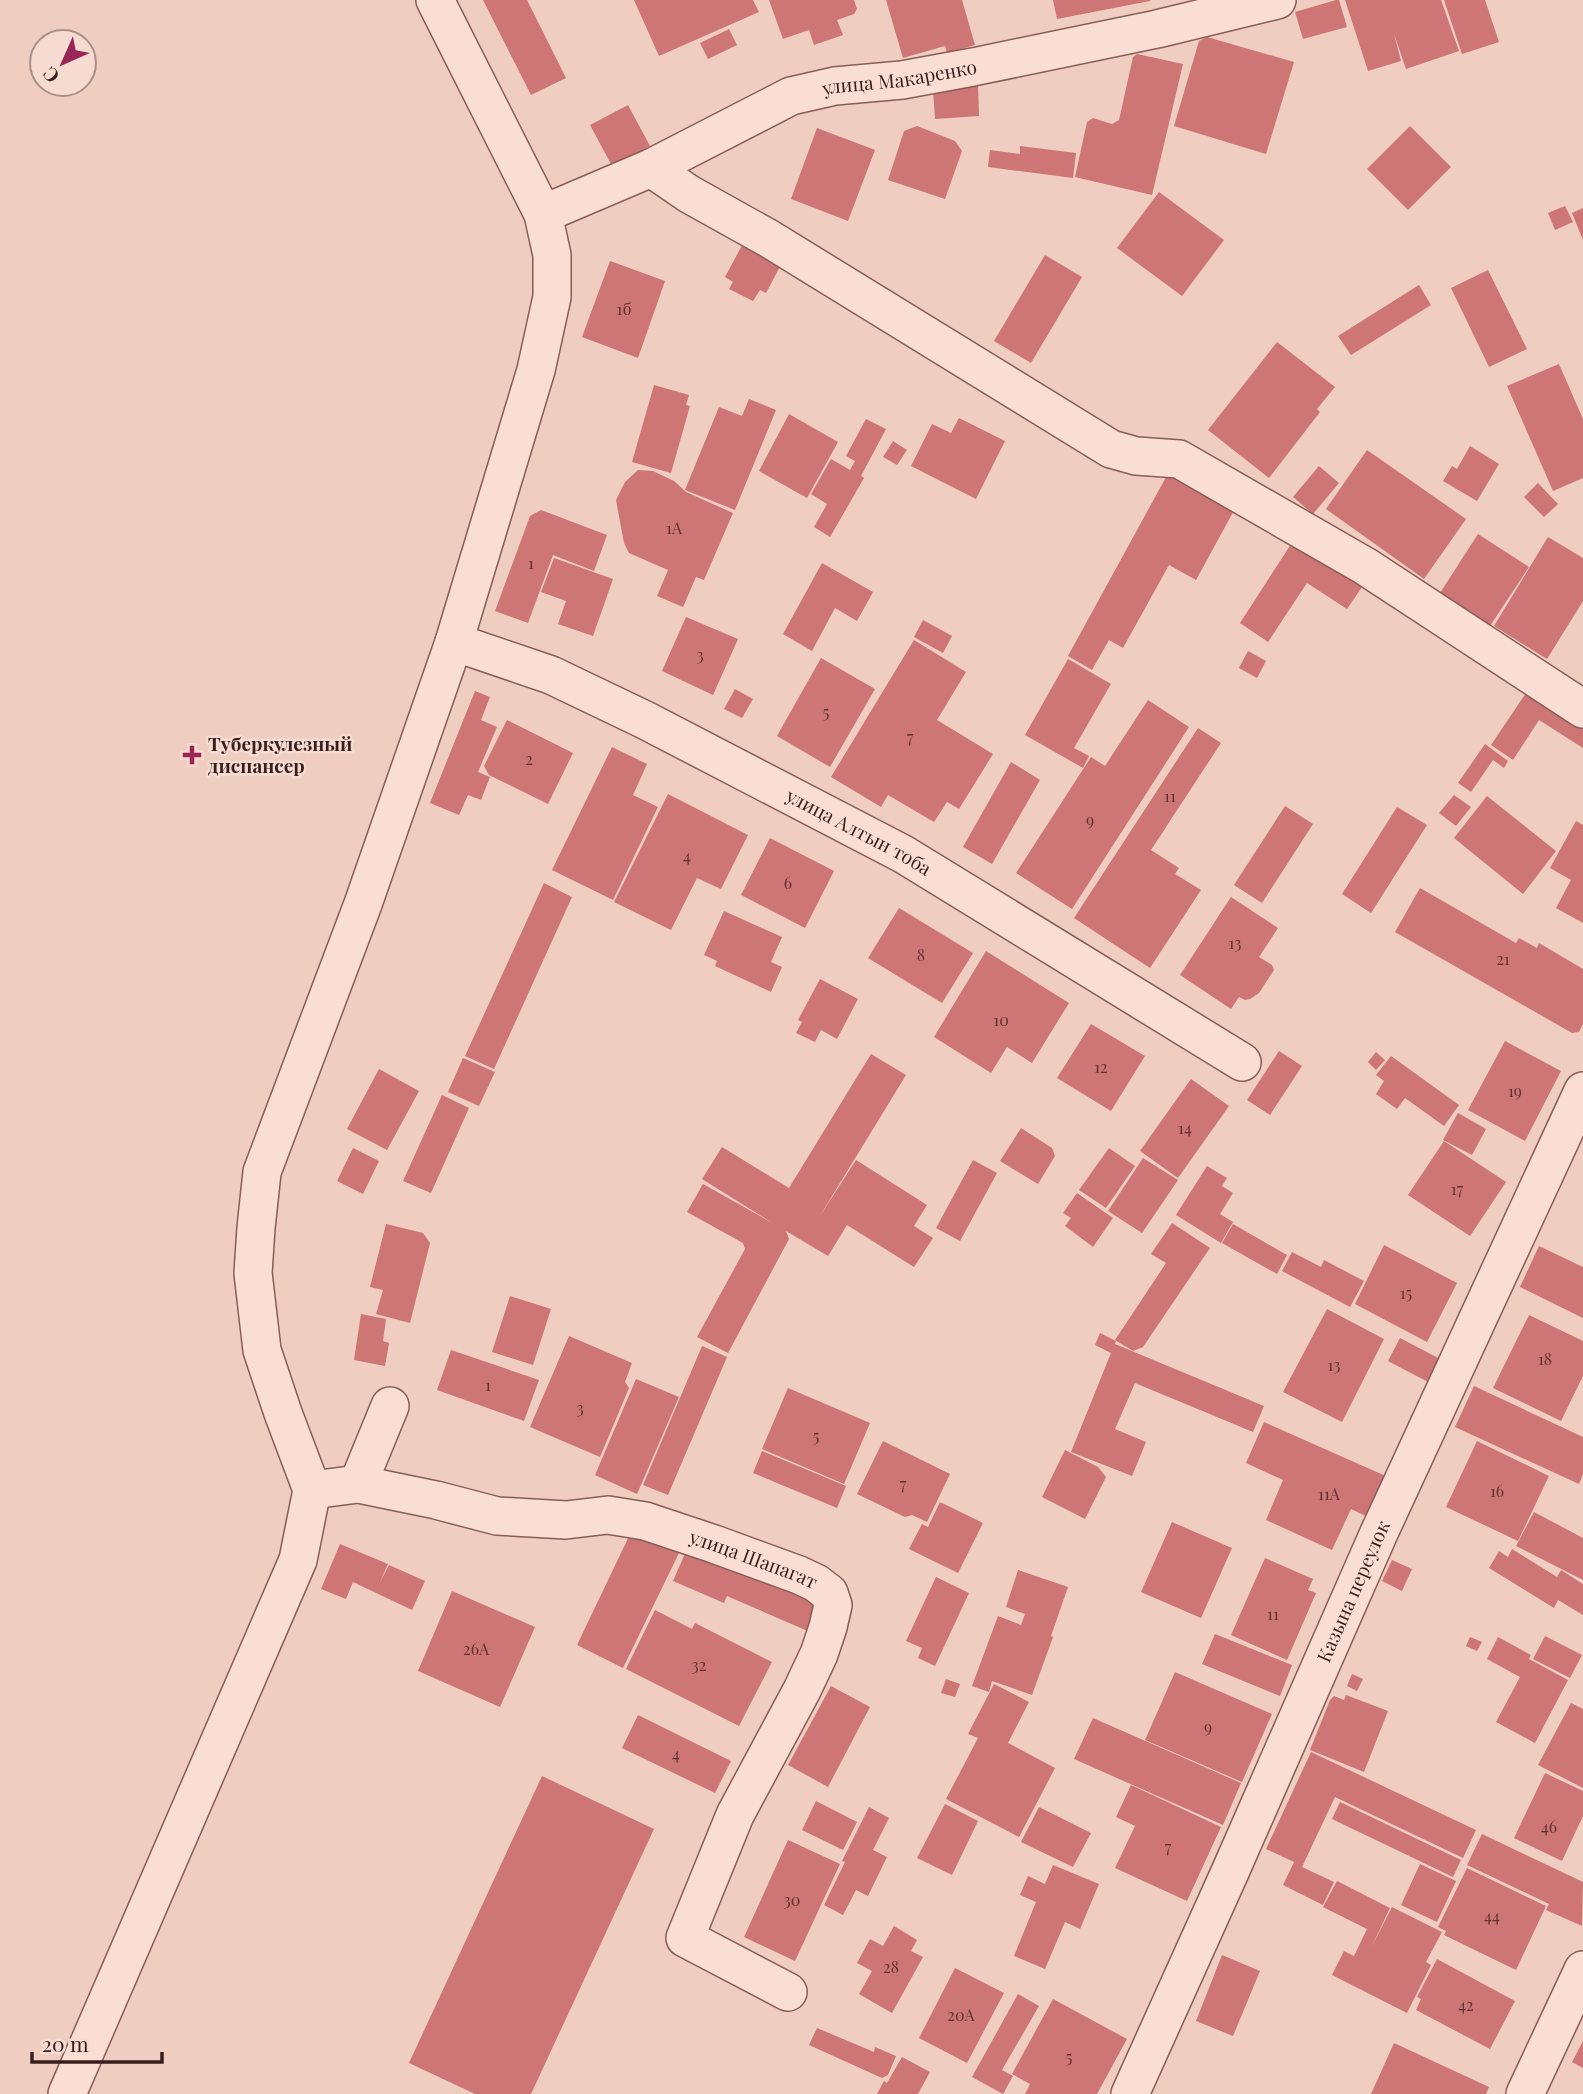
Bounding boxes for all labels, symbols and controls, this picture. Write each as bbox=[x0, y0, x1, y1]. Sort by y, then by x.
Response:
north arrow bbox=[28, 28, 98, 98]
street label: улица Макаренко bbox=[818, 53, 979, 101]
text: С bbox=[36, 62, 64, 90]
house number: 1б bbox=[617, 298, 631, 319]
house number: 1А bbox=[666, 517, 683, 538]
house number: 1 bbox=[528, 552, 534, 573]
house number: 3 bbox=[696, 644, 704, 665]
house number: 5 bbox=[823, 701, 829, 722]
house number: 7 bbox=[907, 726, 914, 747]
place label: Туберкулезный диспансер bbox=[208, 730, 353, 778]
marker: Туберкулезный диспансер bbox=[182, 745, 202, 765]
house number: 2 bbox=[525, 748, 533, 769]
street label: улица Алтын тоба bbox=[781, 781, 937, 881]
house number: 11 bbox=[1164, 785, 1176, 806]
house number: 9 bbox=[1086, 809, 1094, 830]
house number: 4 bbox=[683, 845, 691, 866]
house number: 6 bbox=[784, 872, 792, 893]
house number: 13 bbox=[1229, 932, 1241, 953]
house number: 8 bbox=[917, 944, 925, 965]
house number: 21 bbox=[1496, 948, 1510, 969]
house number: 10 bbox=[993, 1009, 1009, 1030]
house number: 12 bbox=[1094, 1056, 1108, 1077]
house number: 19 bbox=[1508, 1080, 1522, 1101]
house number: 14 bbox=[1178, 1117, 1192, 1138]
house number: 17 bbox=[1451, 1178, 1464, 1199]
house number: 15 bbox=[1400, 1282, 1412, 1303]
house number: 18 bbox=[1538, 1348, 1552, 1369]
house number: 13 bbox=[1328, 1354, 1340, 1375]
house number: 1 bbox=[485, 1374, 491, 1395]
house number: 3 bbox=[576, 1397, 584, 1418]
house number: 5 bbox=[813, 1425, 819, 1446]
house number: 7 bbox=[900, 1473, 907, 1494]
house number: 16 bbox=[1490, 1480, 1504, 1501]
house number: 11А bbox=[1318, 1483, 1341, 1504]
street label: Казына переулок bbox=[1310, 1516, 1395, 1666]
street label: улица Шапагат bbox=[686, 1523, 822, 1594]
house number: 11 bbox=[1267, 1603, 1279, 1624]
house number: 26А bbox=[463, 1638, 490, 1659]
house number: 32 bbox=[692, 1654, 706, 1675]
house number: 9 bbox=[1204, 1716, 1212, 1737]
house number: 4 bbox=[672, 1743, 680, 1764]
house number: 46 bbox=[1541, 1816, 1557, 1837]
house number: 7 bbox=[1165, 1836, 1172, 1857]
house number: 30 bbox=[784, 1889, 800, 1910]
house number: 44 bbox=[1484, 1905, 1500, 1926]
house number: 28 bbox=[883, 1956, 899, 1977]
house number: 42 bbox=[1458, 1994, 1474, 2015]
house number: 20А bbox=[947, 2004, 976, 2025]
scale bar bbox=[32, 2021, 161, 2064]
text: 20 m bbox=[42, 2029, 89, 2057]
house number: 5 bbox=[1066, 2046, 1072, 2067]

